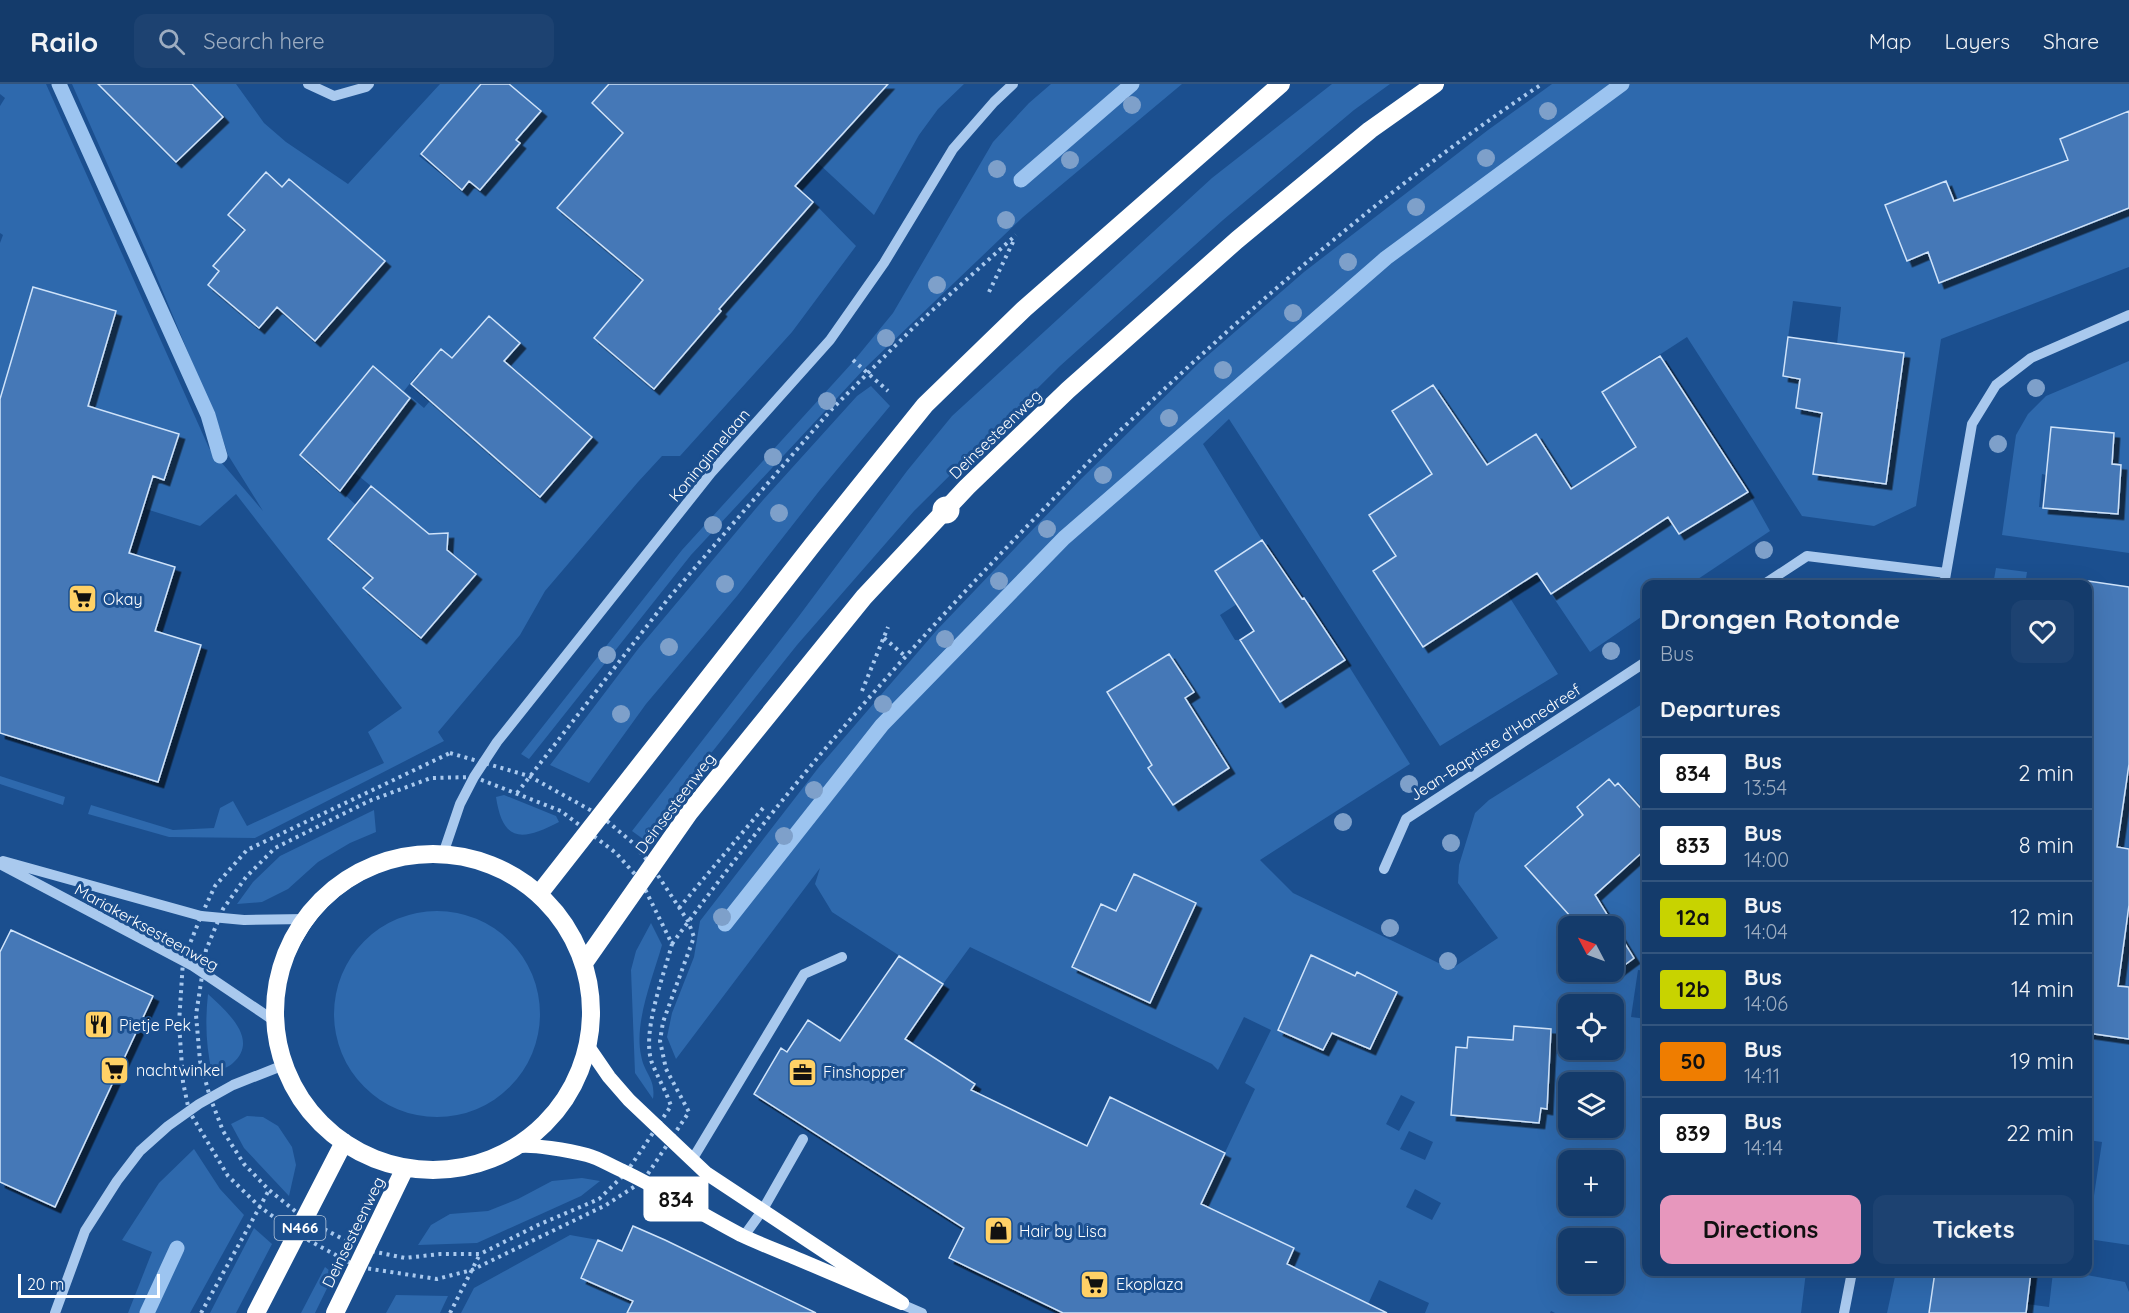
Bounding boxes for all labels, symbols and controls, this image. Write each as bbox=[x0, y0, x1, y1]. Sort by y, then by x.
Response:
search box bbox=[134, 14, 554, 68]
text: Railo bbox=[30, 24, 98, 59]
icon: search bbox=[155, 25, 188, 58]
text: Search here bbox=[203, 27, 325, 55]
text: Map bbox=[1869, 28, 1912, 54]
text: Layers bbox=[1945, 28, 2010, 54]
text: Share bbox=[2043, 28, 2099, 54]
street label: Deinsesteenweg bbox=[945, 385, 1045, 483]
street label: Koninginnelaan bbox=[664, 404, 754, 506]
unlabelled marker bbox=[933, 497, 959, 523]
supermarket icon: Okay bbox=[66, 583, 98, 615]
place label: Okay bbox=[103, 589, 143, 609]
button: heart bbox=[2011, 600, 2074, 663]
text: Drongen Rotonde bbox=[1660, 601, 1900, 636]
text: Bus bbox=[1660, 641, 1694, 666]
street label: Jean-Baptiste d'Hanedreef bbox=[1406, 679, 1585, 805]
text: Departures bbox=[1660, 695, 1781, 723]
text: Bus bbox=[1744, 747, 1782, 775]
street label: Deinsesteenweg bbox=[631, 749, 719, 857]
text: 2 min bbox=[2018, 759, 2074, 787]
text: 834 bbox=[1675, 760, 1711, 786]
text: 13:54 bbox=[1744, 775, 1787, 800]
text: Bus bbox=[1744, 819, 1782, 847]
text: 8 min bbox=[2019, 831, 2074, 859]
text: 833 bbox=[1676, 832, 1710, 858]
text: 14:00 bbox=[1744, 847, 1789, 872]
street label: Mariakerksesteenweg bbox=[71, 879, 223, 975]
text: Bus bbox=[1744, 891, 1782, 919]
text: 12 min bbox=[2010, 903, 2074, 931]
text: 12a bbox=[1676, 904, 1710, 930]
north arrow bbox=[1558, 916, 1624, 982]
map controls bbox=[1558, 916, 1624, 1294]
text: 14:04 bbox=[1744, 919, 1788, 944]
text: Bus bbox=[1744, 963, 1782, 991]
text: 14 min bbox=[2011, 975, 2074, 1003]
text: 12b bbox=[1676, 976, 1710, 1002]
text: 14:06 bbox=[1744, 991, 1788, 1016]
button: locate bbox=[1558, 994, 1624, 1060]
restaurant icon: Pietje Pek bbox=[82, 1009, 114, 1041]
place label: Pietje Pek bbox=[119, 1015, 191, 1035]
text: Bus bbox=[1744, 1035, 1782, 1063]
text: 19 min bbox=[2010, 1047, 2074, 1075]
text: 50 bbox=[1681, 1048, 1706, 1074]
supermarket icon: nachtwinkel bbox=[99, 1054, 131, 1086]
office icon: Finshopper bbox=[786, 1056, 818, 1088]
place label: nachtwinkel bbox=[136, 1060, 224, 1080]
place label: Finshopper bbox=[823, 1062, 906, 1082]
text: 14:11 bbox=[1744, 1063, 1780, 1088]
button: layers bbox=[1558, 1072, 1624, 1138]
text: Bus bbox=[1744, 1107, 1782, 1135]
text: 22 min bbox=[2006, 1119, 2074, 1147]
text: 839 bbox=[1676, 1120, 1710, 1146]
text: 14:14 bbox=[1744, 1135, 1783, 1160]
button: + bbox=[1558, 1150, 1624, 1216]
street label: Deinsesteenweg bbox=[317, 1173, 389, 1291]
line badge: 834 bbox=[642, 1180, 710, 1218]
text: 834 bbox=[658, 1186, 694, 1212]
button: Directions bbox=[1660, 1195, 1861, 1264]
button: Tickets bbox=[1873, 1195, 2074, 1264]
shop icon: Hair by Lisa bbox=[982, 1215, 1014, 1247]
road number: N466 bbox=[274, 1216, 326, 1240]
place label: Hair by Lisa bbox=[1019, 1221, 1107, 1241]
button: − bbox=[1558, 1228, 1624, 1294]
supermarket icon: Ekoplaza bbox=[1079, 1268, 1111, 1300]
scale bar bbox=[18, 1271, 160, 1298]
text: 20 m bbox=[27, 1274, 64, 1294]
place label: Ekoplaza bbox=[1116, 1274, 1183, 1294]

